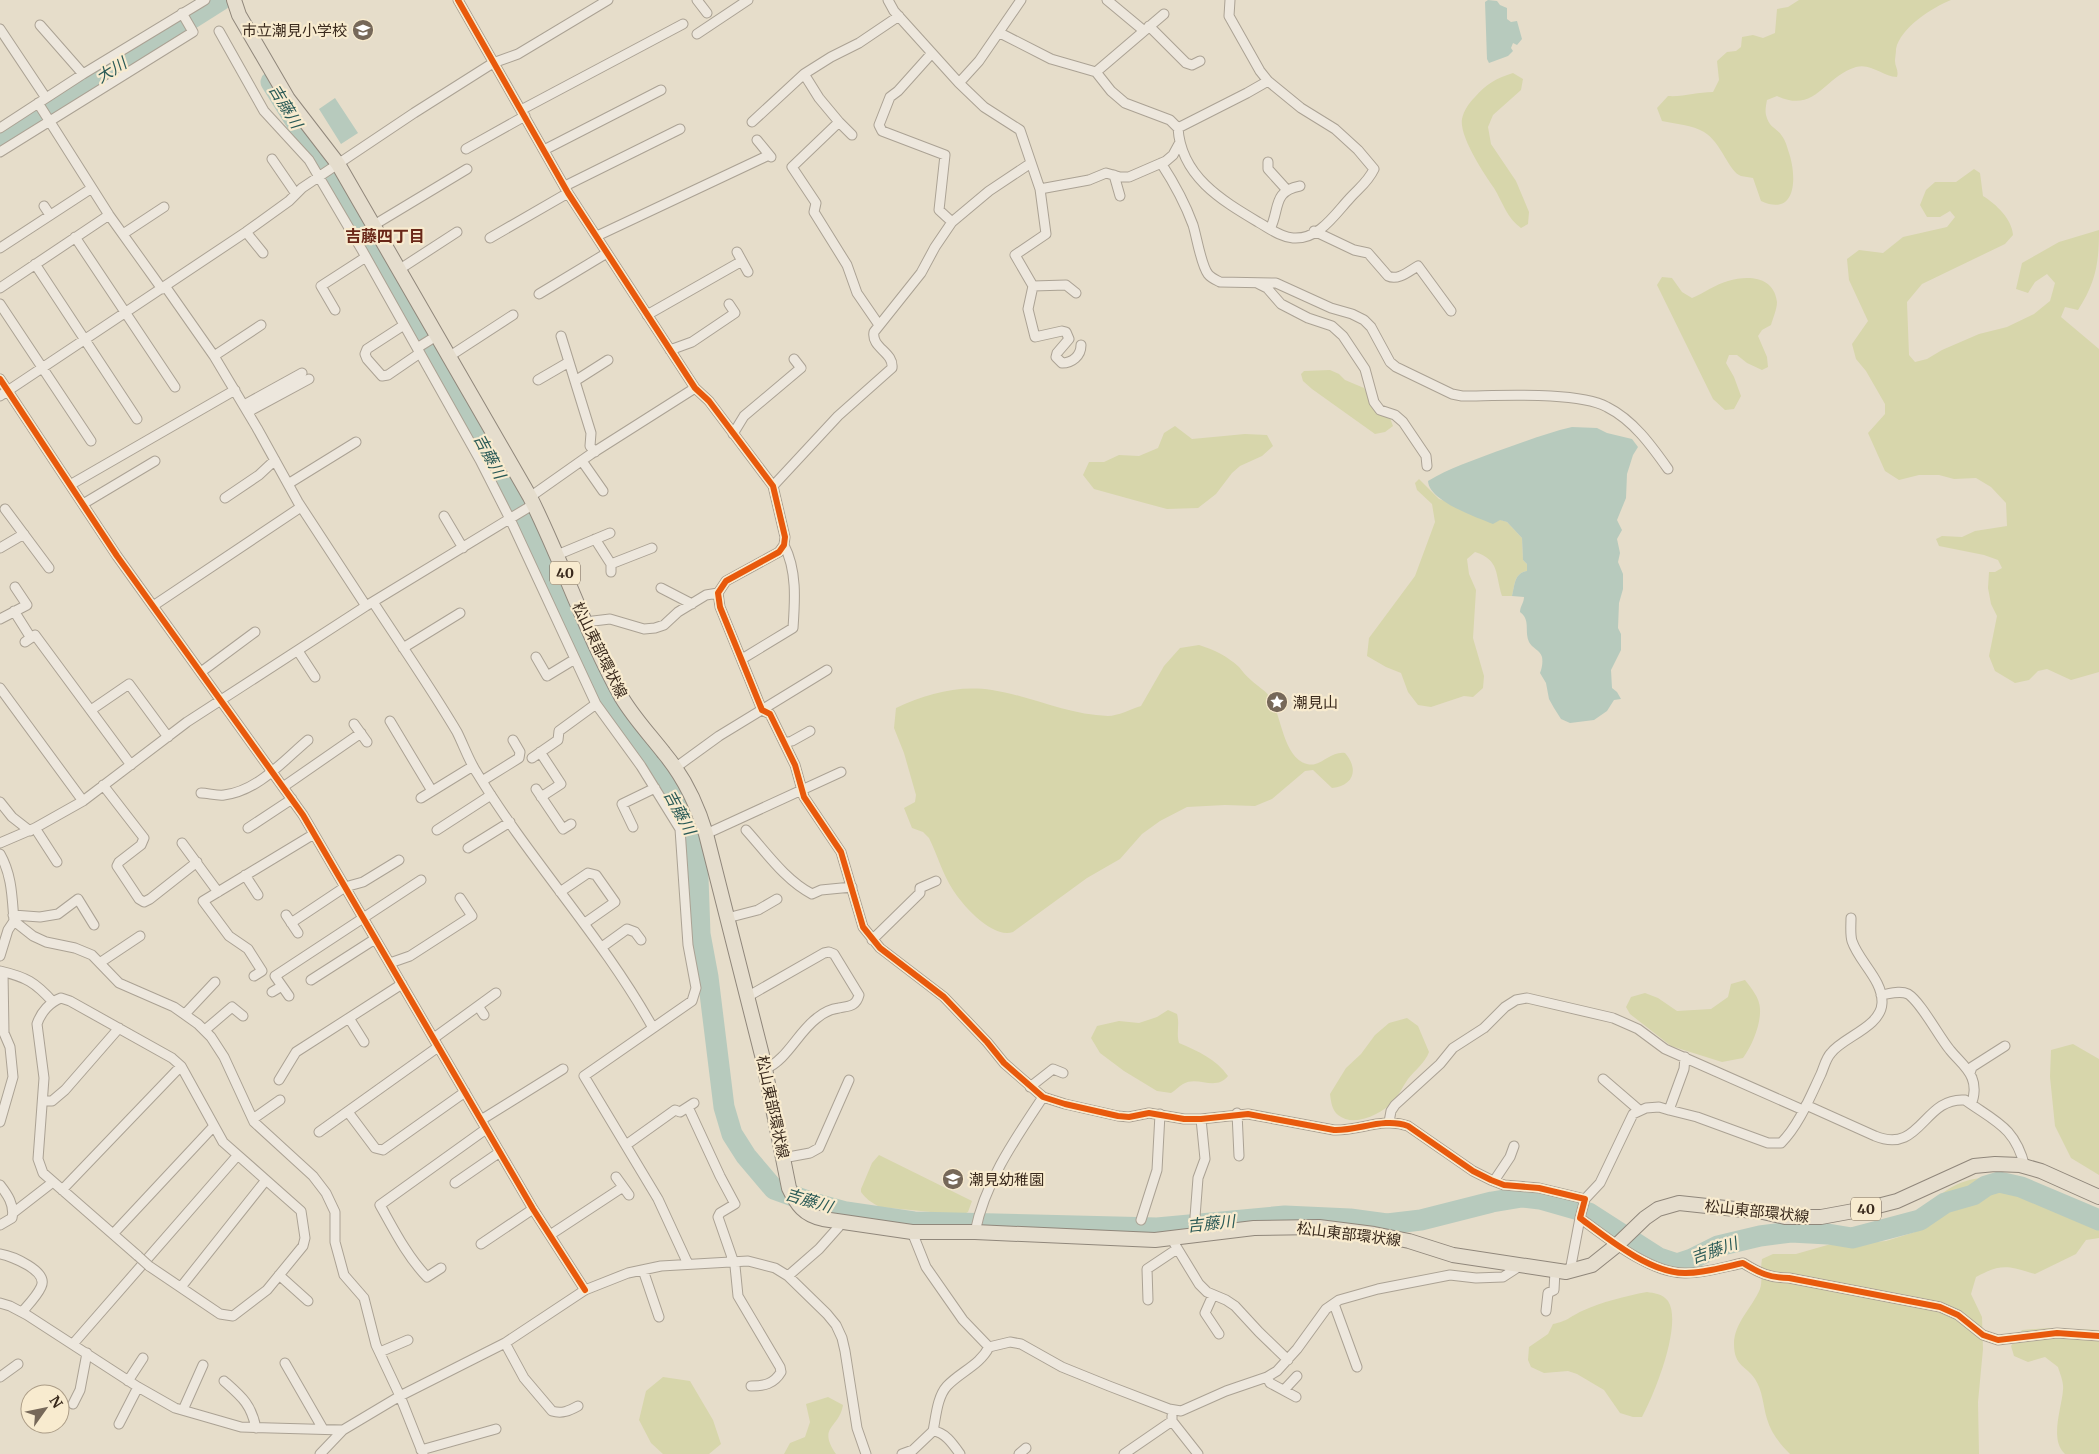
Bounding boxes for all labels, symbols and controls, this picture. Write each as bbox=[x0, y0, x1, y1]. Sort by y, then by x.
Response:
school or university icon: 市立潮見小学校 bbox=[351, 18, 375, 42]
place label: 市立潮見小学校 bbox=[242, 21, 347, 40]
water label: 大川 bbox=[92, 52, 132, 87]
water label: 吉藤川 bbox=[265, 80, 308, 133]
district label: 吉藤四丁目 bbox=[345, 226, 425, 246]
water label: 吉藤川 bbox=[470, 430, 511, 484]
road number: 40 bbox=[550, 562, 580, 584]
street label: 松山東部環状線 bbox=[568, 599, 632, 701]
place icon: 潮見山 bbox=[1265, 690, 1289, 714]
place label: 潮見山 bbox=[1293, 693, 1338, 712]
water label: 吉藤川 bbox=[660, 786, 701, 840]
street label: 松山東部環状線 bbox=[753, 1054, 793, 1160]
school or university icon: 潮見幼稚園 bbox=[941, 1167, 965, 1191]
place label: 潮見幼稚園 bbox=[969, 1170, 1044, 1189]
water label: 吉藤川 bbox=[783, 1183, 837, 1217]
street label: 松山東部環状線 bbox=[1704, 1196, 1810, 1226]
road number: 40 bbox=[1851, 1198, 1881, 1220]
water label: 吉藤川 bbox=[1186, 1210, 1238, 1235]
street label: 松山東部環状線 bbox=[1296, 1218, 1402, 1250]
water label: 吉藤川 bbox=[1688, 1232, 1742, 1267]
north arrow bbox=[20, 1384, 70, 1434]
text: N bbox=[45, 1392, 66, 1411]

